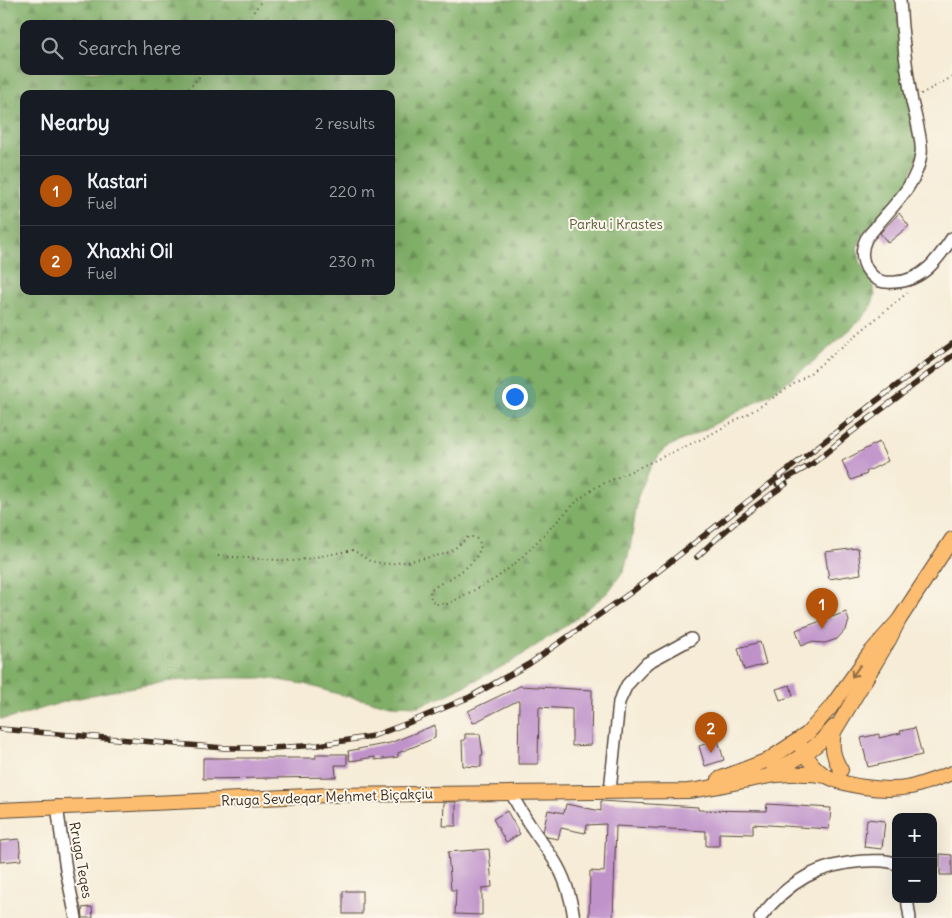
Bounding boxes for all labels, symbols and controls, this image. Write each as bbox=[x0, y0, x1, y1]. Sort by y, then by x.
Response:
search box bbox=[20, 20, 395, 75]
icon: search bbox=[38, 34, 66, 62]
text: Search here bbox=[78, 36, 181, 60]
text: Nearby bbox=[40, 109, 110, 136]
text: 2 results bbox=[315, 113, 375, 133]
text: Kastari bbox=[87, 169, 147, 193]
text: 1 bbox=[53, 181, 59, 201]
text: 220 m bbox=[329, 181, 375, 201]
text: Fuel bbox=[87, 193, 117, 213]
park label: Parku i Krastes bbox=[569, 215, 663, 233]
text: Xhaxhi Oil bbox=[87, 239, 173, 263]
text: 2 bbox=[52, 251, 60, 271]
text: 230 m bbox=[329, 251, 375, 271]
text: Fuel bbox=[87, 263, 117, 283]
your location bbox=[502, 384, 528, 410]
pin: 1 bbox=[806, 588, 838, 629]
one-way arrow bbox=[851, 664, 862, 677]
pin: 2 bbox=[695, 712, 727, 753]
street label: Rruga Sevdeqar Mehmet Biçakçiu bbox=[221, 784, 433, 810]
map controls bbox=[892, 813, 937, 903]
button: + bbox=[892, 813, 937, 858]
street label: Rruga Teqes bbox=[65, 820, 97, 900]
button: − bbox=[892, 858, 937, 903]

